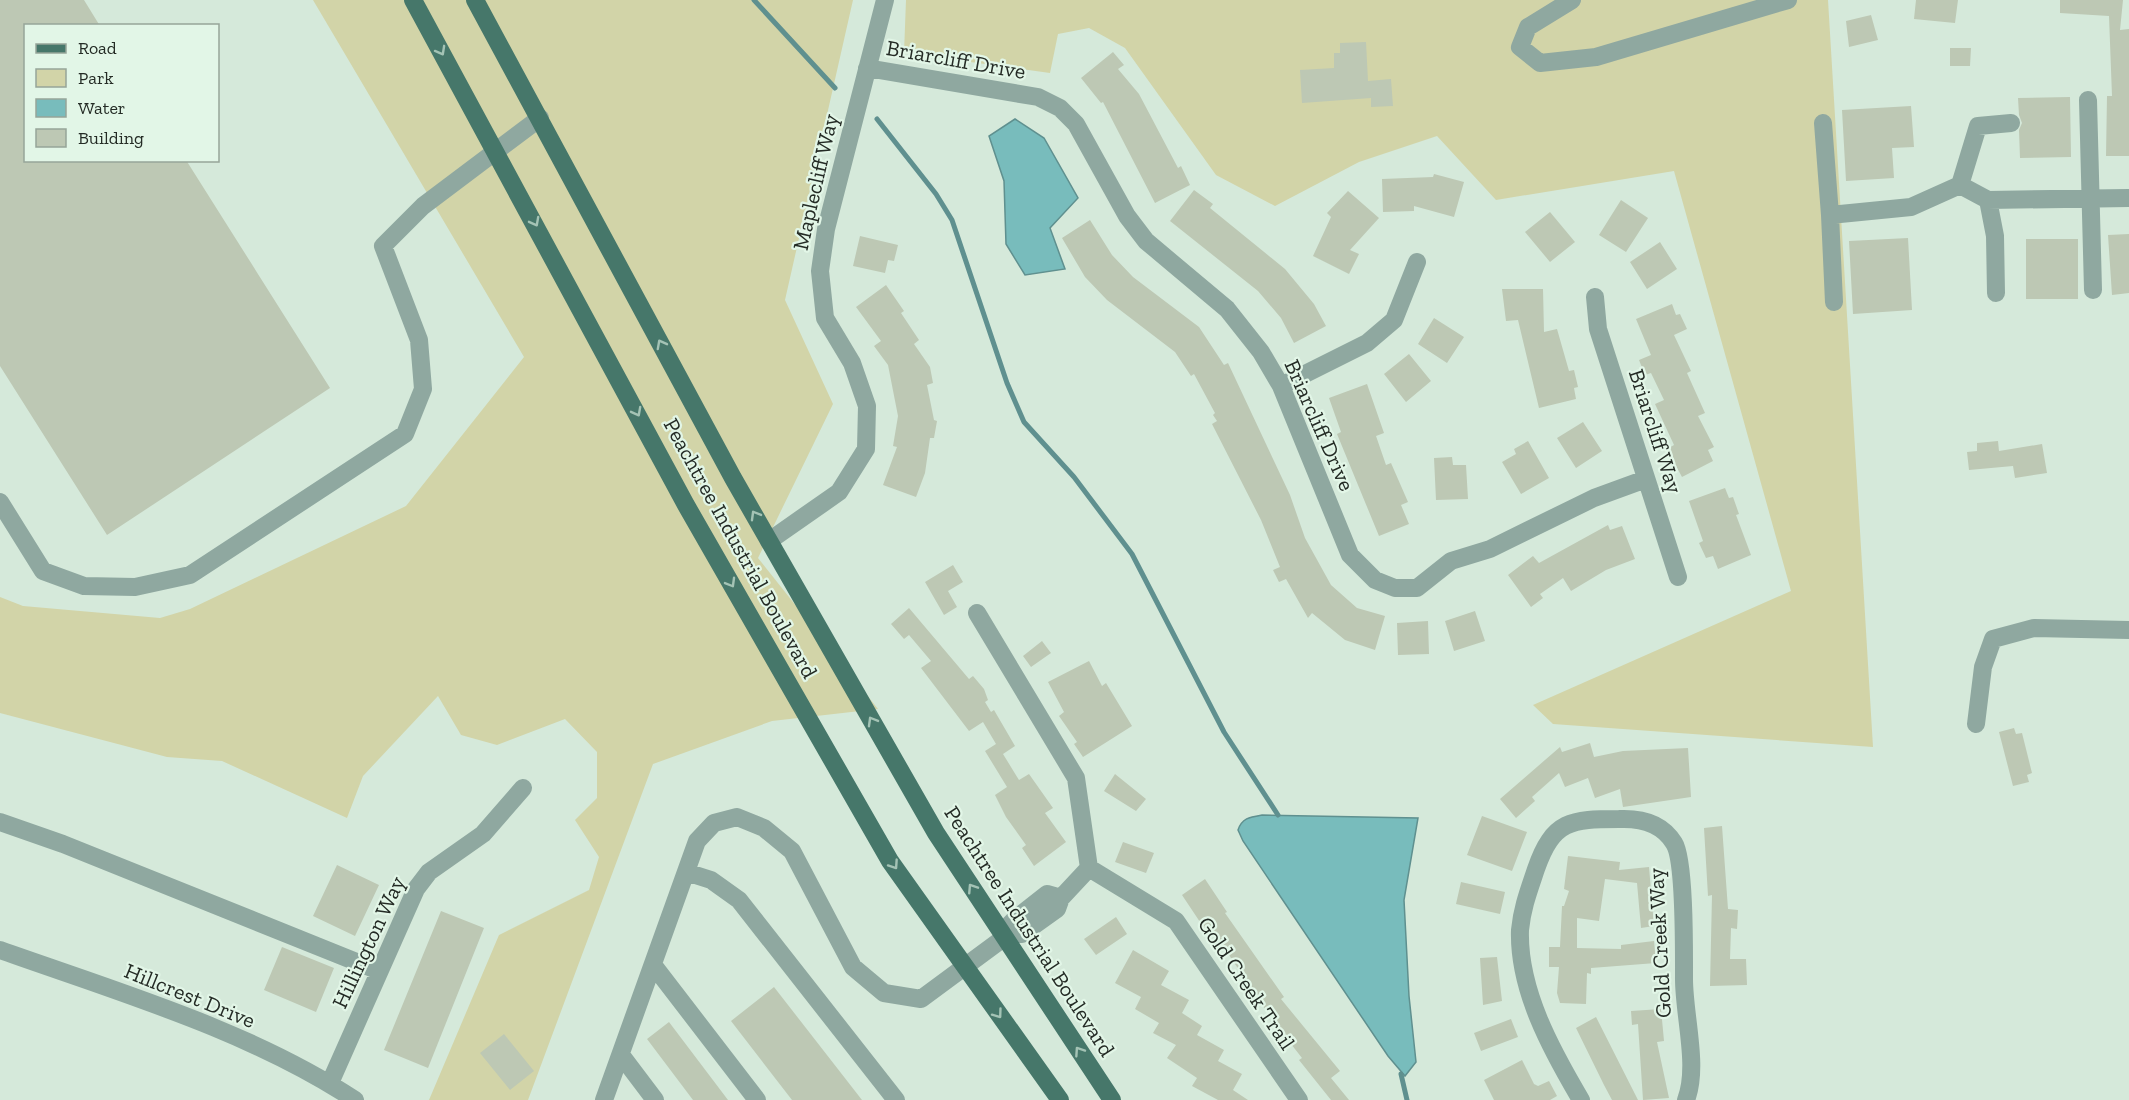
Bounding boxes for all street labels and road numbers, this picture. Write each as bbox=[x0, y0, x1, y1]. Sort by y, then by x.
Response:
street label: Briarcliff Drive bbox=[884, 34, 1028, 85]
street label: Maplecliff Way bbox=[787, 111, 844, 253]
street label: Briarcliff Drive bbox=[1279, 355, 1361, 495]
street label: Briarcliff Way bbox=[1623, 365, 1689, 498]
street label: Peachtree Industrial Boulevard bbox=[658, 413, 823, 683]
street label: Peachtree Industrial Boulevard bbox=[938, 801, 1121, 1062]
street label: Gold Creek Way bbox=[1642, 866, 1677, 1019]
street label: Hillington Way bbox=[326, 871, 411, 1013]
street label: Gold Creek Trail bbox=[1192, 912, 1301, 1055]
street label: Hillcrest Drive bbox=[120, 957, 259, 1034]

